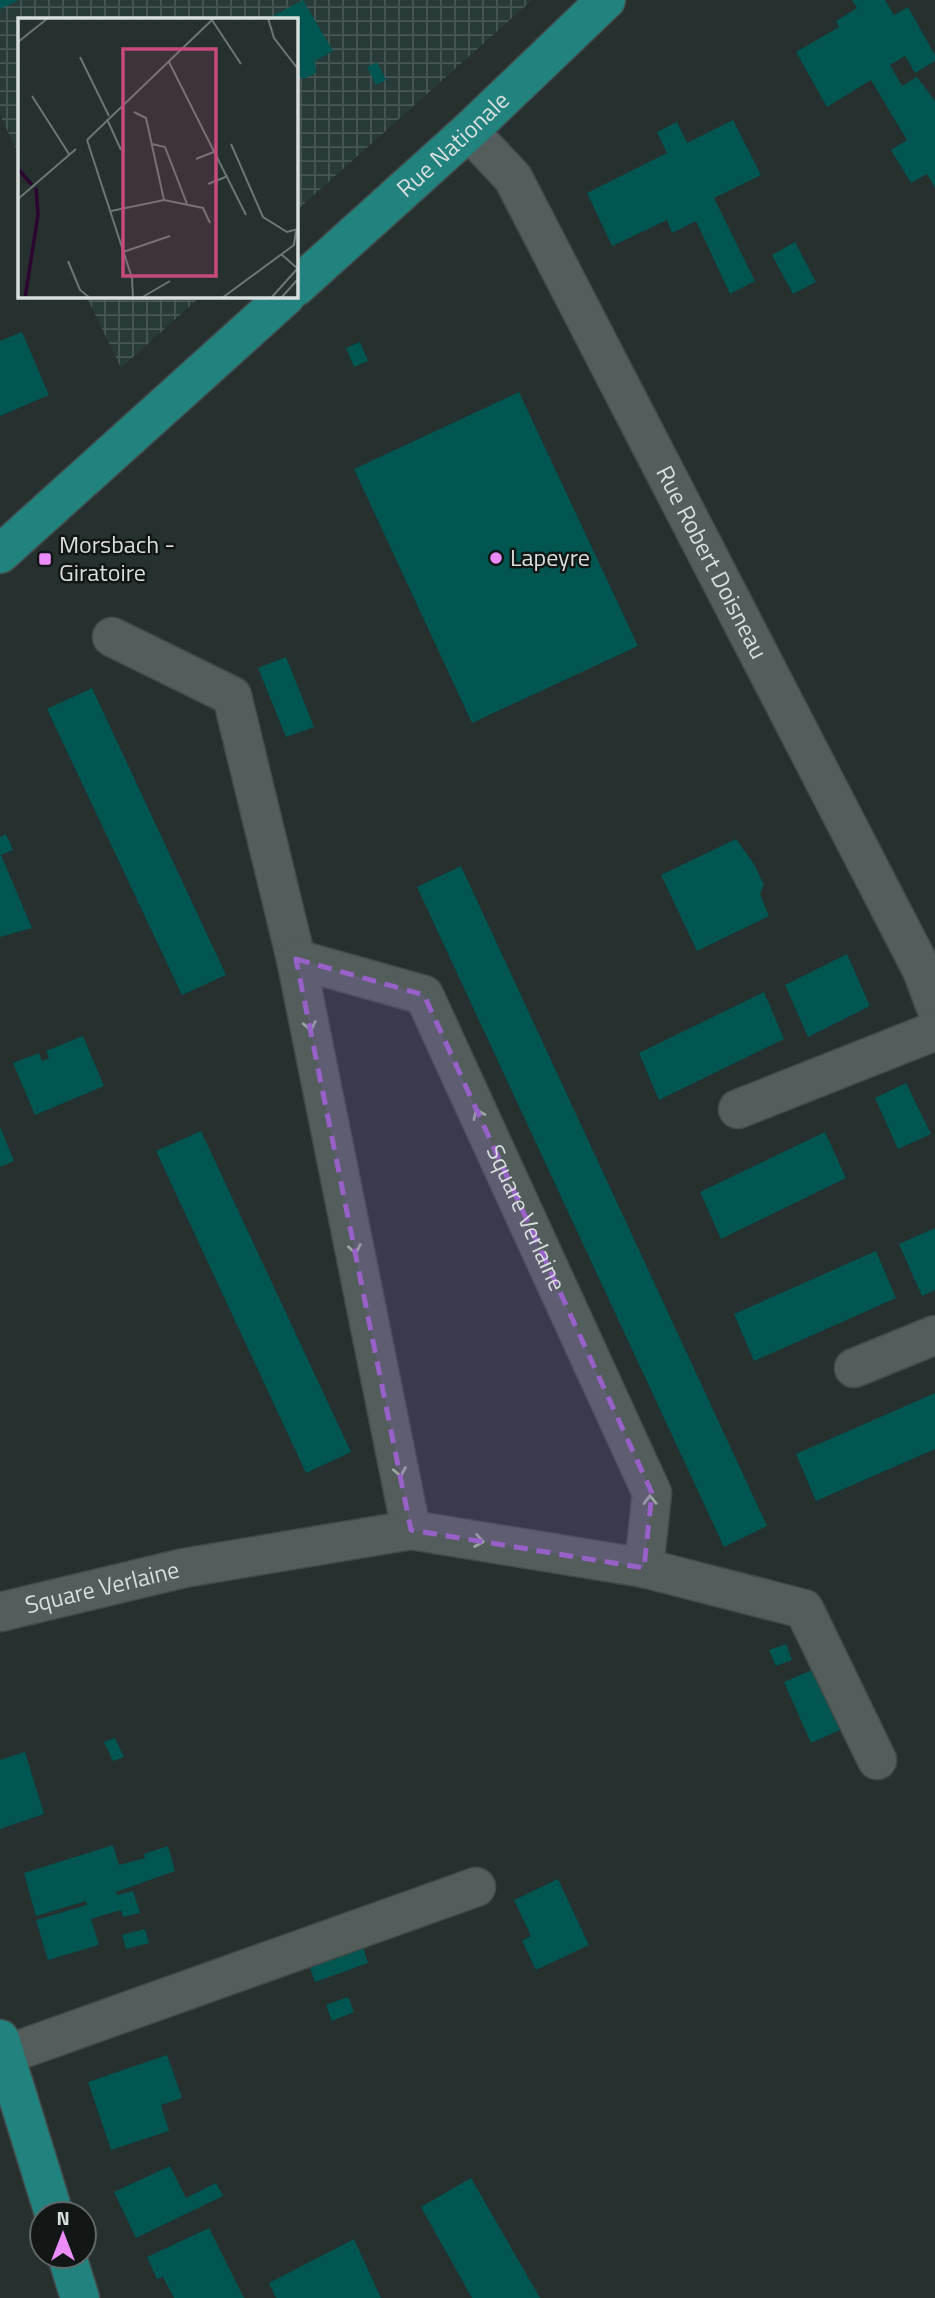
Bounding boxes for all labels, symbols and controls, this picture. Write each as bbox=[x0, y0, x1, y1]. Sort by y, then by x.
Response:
inset map bbox=[18, 18, 298, 298]
street label: Rue Nationale bbox=[388, 83, 517, 205]
street label: Rue Robert Doisneau bbox=[647, 459, 777, 665]
place label: Morsbach - Giratoire bbox=[59, 526, 175, 590]
place label: Lapeyre bbox=[510, 539, 590, 575]
marker: Lapeyre bbox=[488, 550, 504, 566]
marker: Morsbach - Giratoire bbox=[37, 551, 53, 567]
one-way arrow bbox=[301, 1020, 316, 1032]
one-way arrow bbox=[472, 1109, 486, 1121]
street label: Square Verlaine bbox=[478, 1138, 576, 1296]
one-way arrow bbox=[346, 1243, 361, 1255]
one-way arrow bbox=[391, 1466, 406, 1478]
one-way arrow bbox=[642, 1494, 657, 1505]
one-way arrow bbox=[473, 1533, 485, 1548]
street label: Square Verlaine bbox=[21, 1551, 183, 1622]
north arrow bbox=[28, 2200, 98, 2270]
text: N bbox=[56, 2203, 70, 2232]

